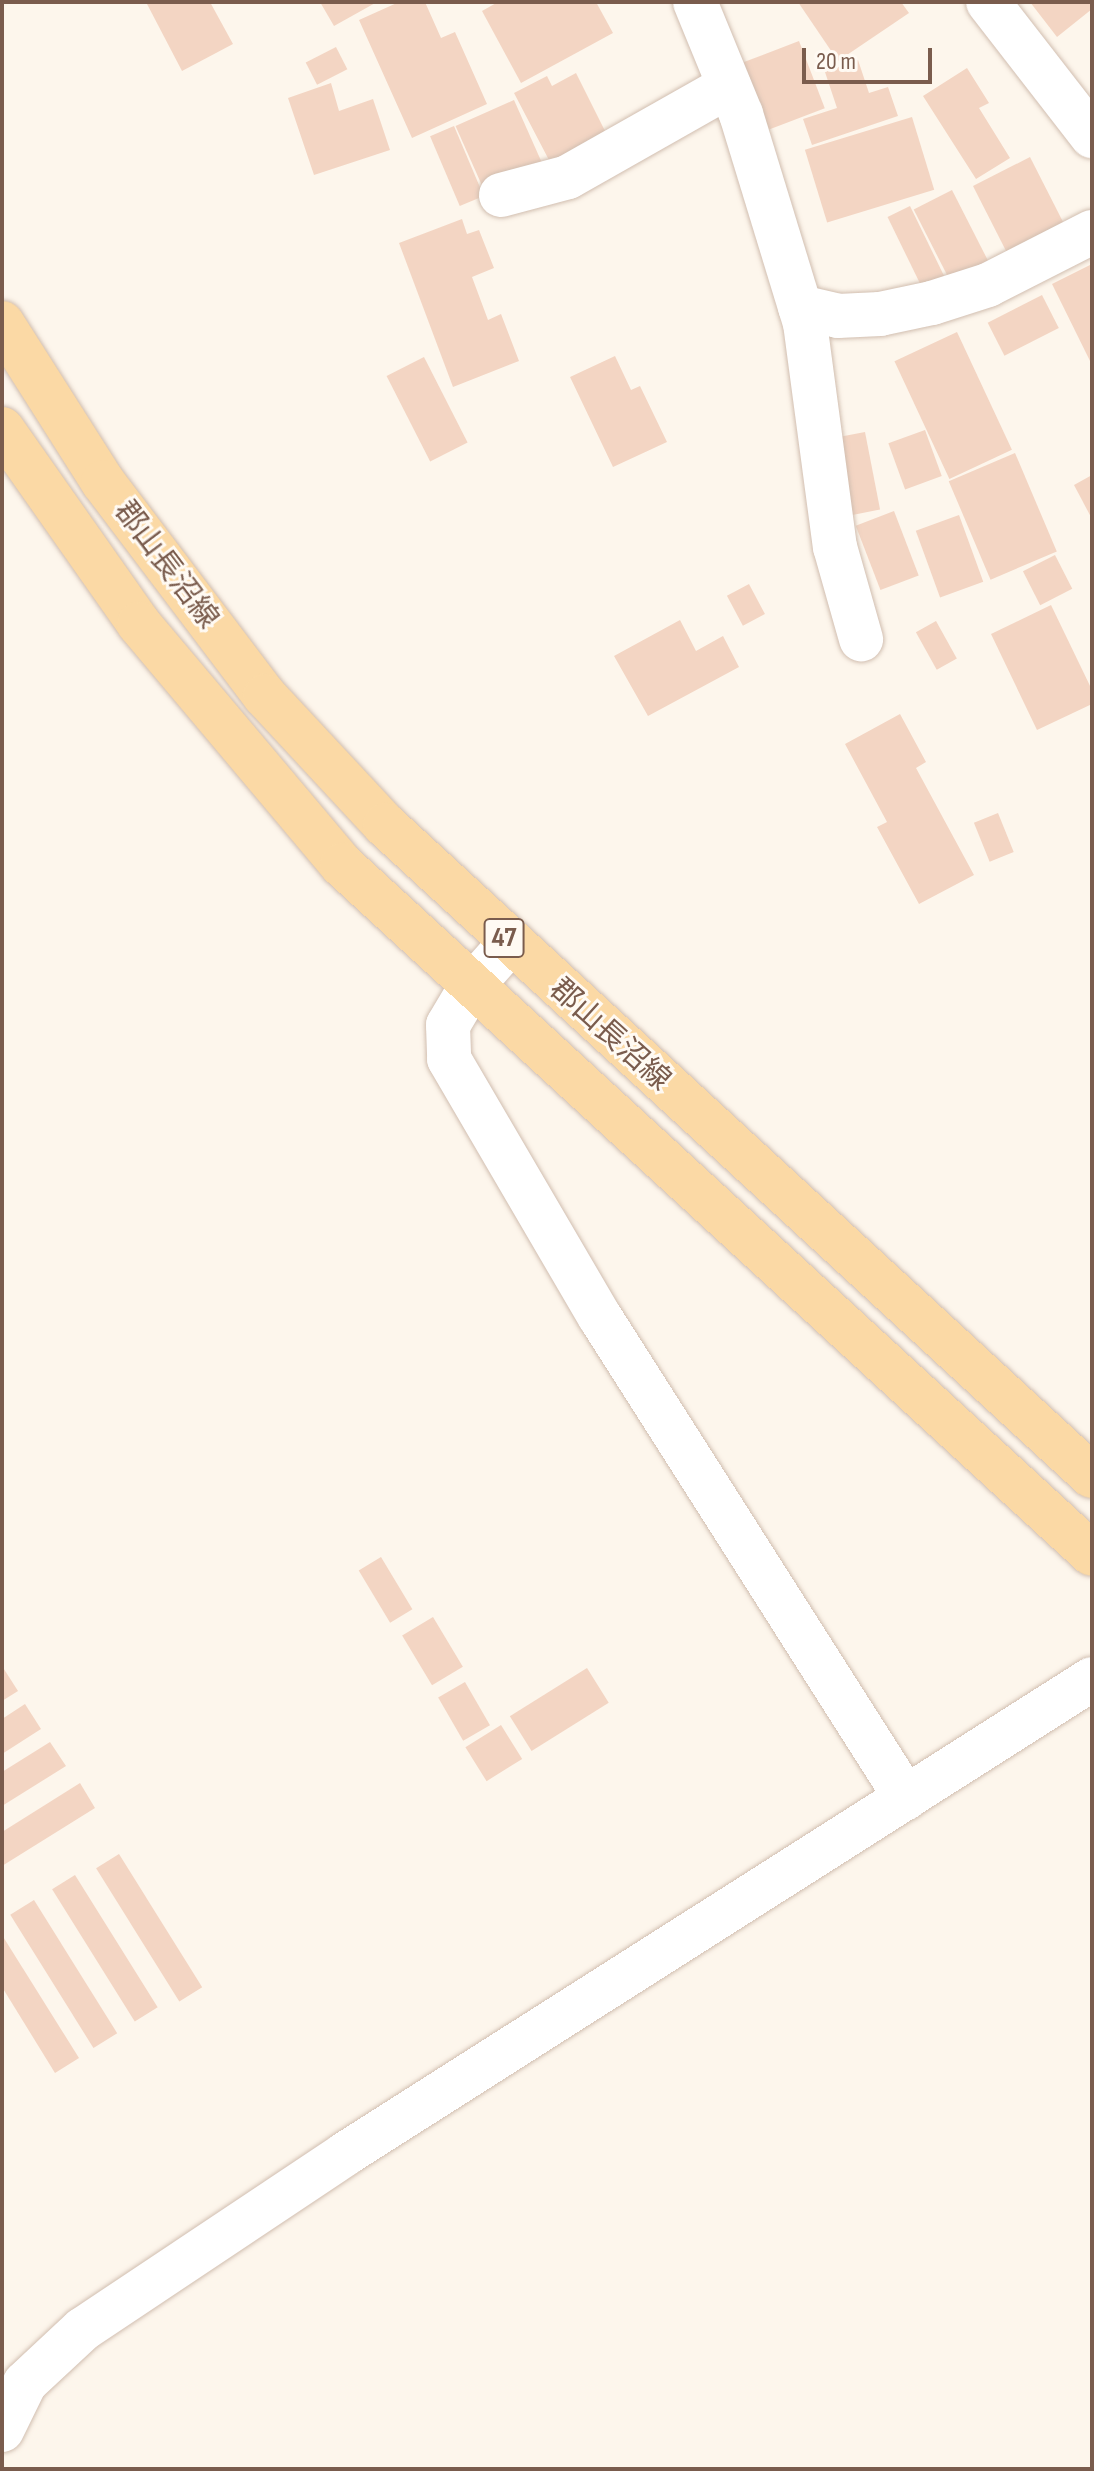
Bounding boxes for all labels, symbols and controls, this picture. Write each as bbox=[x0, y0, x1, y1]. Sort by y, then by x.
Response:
scale bar bbox=[806, 32, 936, 82]
text: 20 m bbox=[816, 47, 856, 76]
street label: 郡山長沼線 bbox=[106, 494, 226, 636]
road number: 47 bbox=[482, 914, 526, 962]
street label: 郡山長沼線 bbox=[542, 971, 678, 1099]

